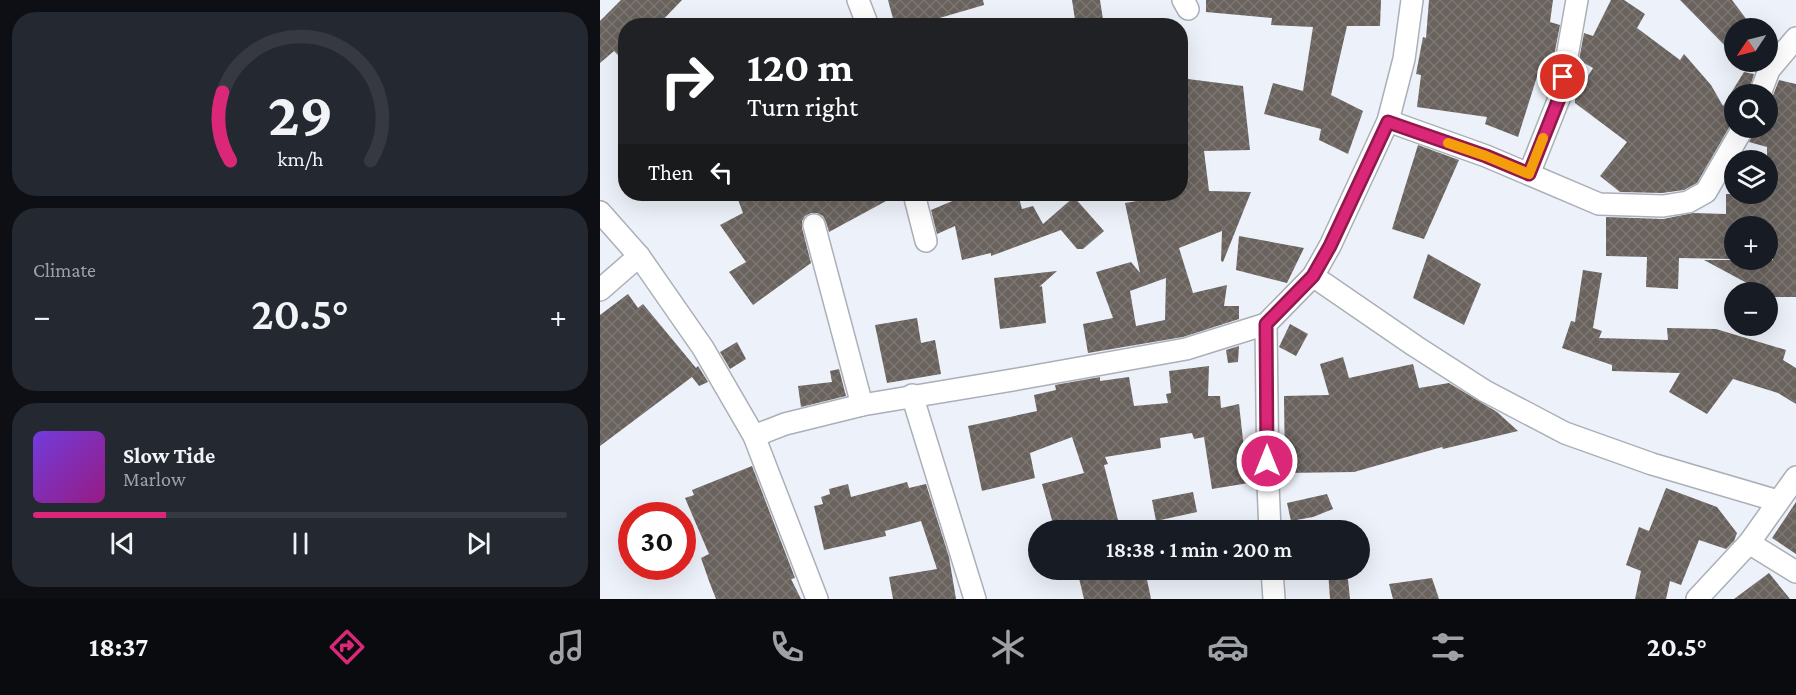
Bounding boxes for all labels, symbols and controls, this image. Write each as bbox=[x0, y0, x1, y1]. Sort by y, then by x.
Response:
north arrow bbox=[1724, 18, 1778, 72]
map controls bbox=[1724, 18, 1778, 336]
icon: right bbox=[648, 42, 726, 120]
text: 120 m bbox=[747, 43, 853, 90]
pin bbox=[1537, 51, 1588, 102]
icon: arrive bbox=[1546, 60, 1579, 93]
text: 29 bbox=[267, 79, 333, 148]
button: search bbox=[1724, 84, 1778, 138]
text: Turn right bbox=[747, 92, 858, 122]
text: km/h bbox=[277, 147, 324, 171]
button: layers bbox=[1724, 150, 1778, 204]
icon: left bbox=[705, 156, 738, 189]
text: Then bbox=[648, 160, 693, 185]
button: + bbox=[1724, 216, 1778, 270]
text: Climate bbox=[33, 259, 96, 281]
button: − bbox=[1724, 282, 1778, 336]
text: 20.5° bbox=[251, 289, 349, 339]
text: − bbox=[33, 297, 50, 334]
text: + bbox=[550, 297, 567, 334]
position arrow bbox=[1235, 429, 1299, 493]
text: Slow Tide bbox=[123, 443, 215, 468]
text: Marlow bbox=[123, 468, 186, 490]
speed limit sign: 30 bbox=[618, 502, 696, 580]
icon: previous bbox=[106, 527, 139, 560]
icon: pause bbox=[284, 527, 317, 560]
icon: next bbox=[462, 527, 495, 560]
text: 18:38 · 1 min · 200 m bbox=[1106, 537, 1292, 562]
icon: directions bbox=[326, 626, 368, 668]
icon: music bbox=[546, 626, 588, 668]
icon: phone bbox=[766, 626, 808, 668]
icon: climate bbox=[987, 626, 1029, 668]
icon: car bbox=[1207, 626, 1249, 668]
icon: filters bbox=[1427, 626, 1469, 668]
text: 18:37 bbox=[89, 632, 148, 662]
text: 20.5° bbox=[1647, 632, 1707, 662]

